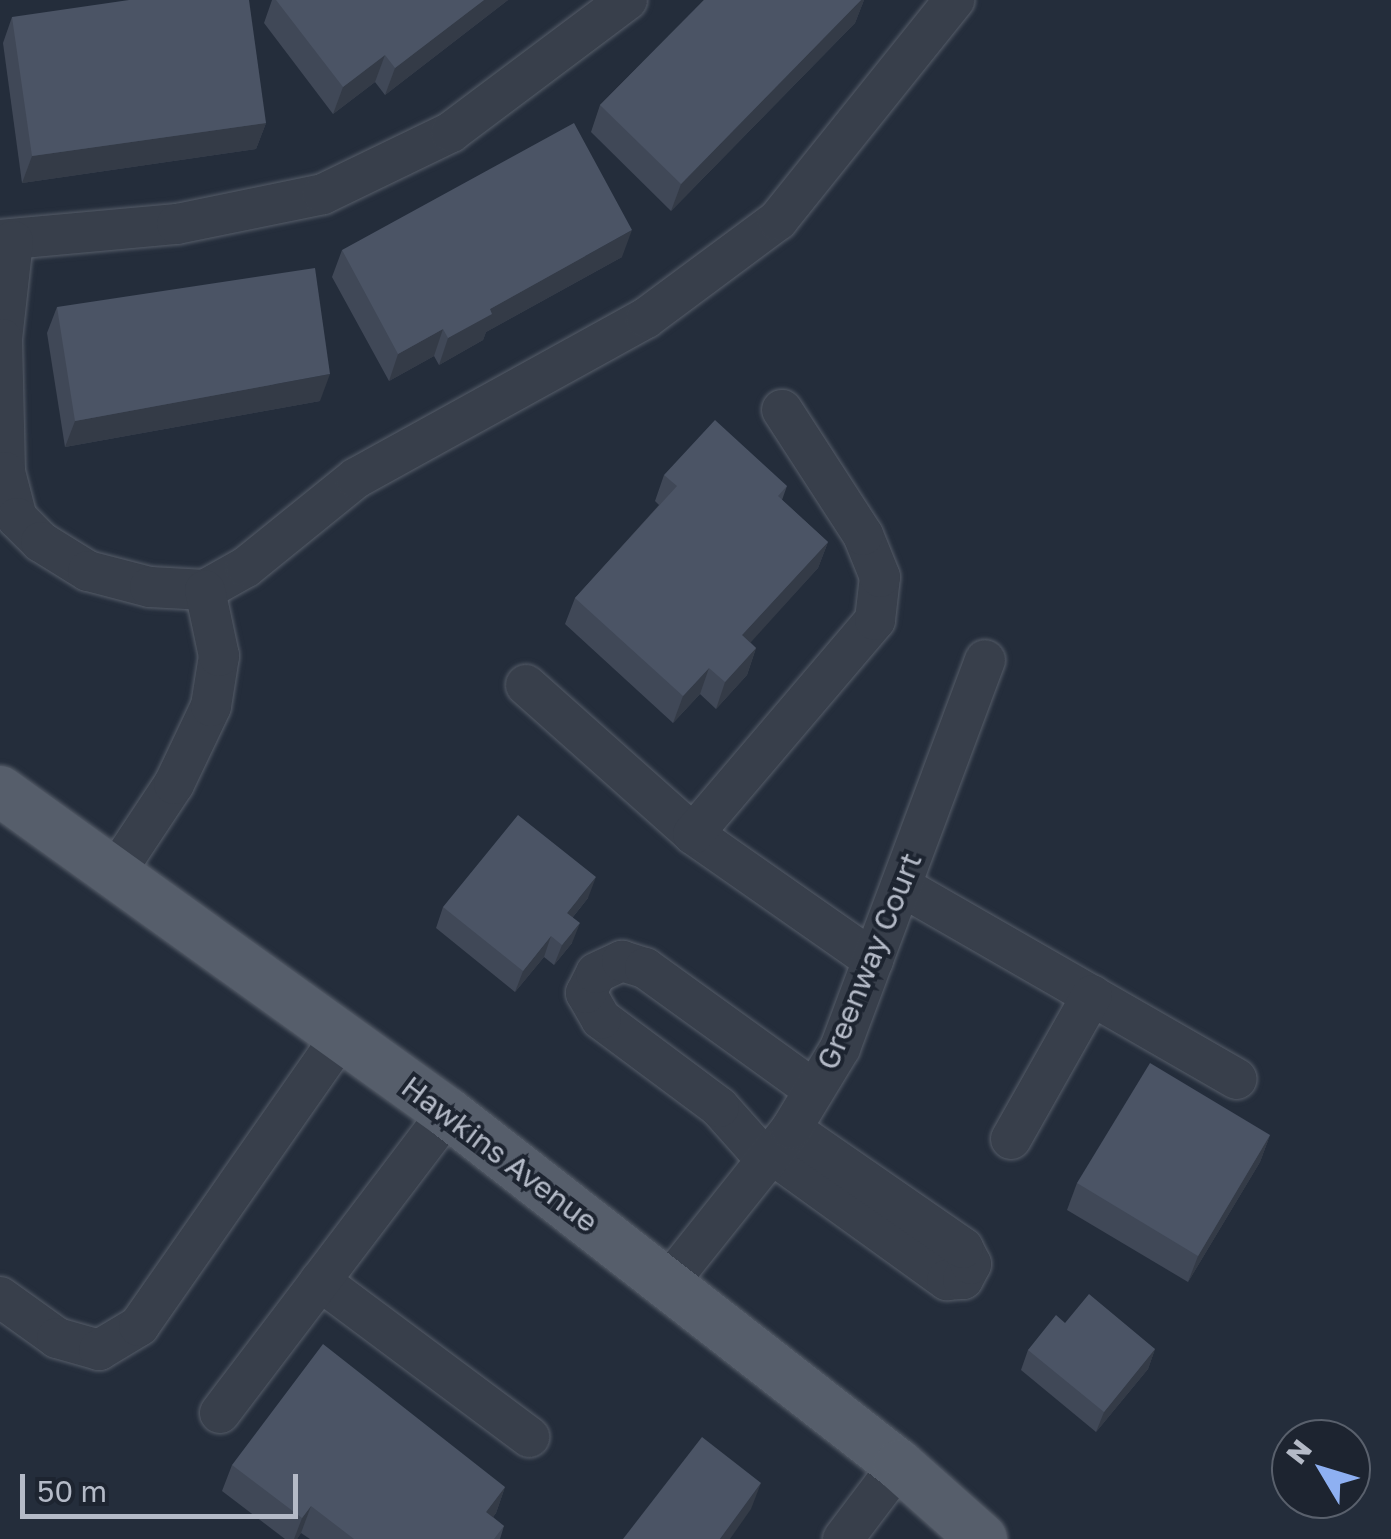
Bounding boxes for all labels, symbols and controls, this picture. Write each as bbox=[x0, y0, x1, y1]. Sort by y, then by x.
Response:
street label: Greenway Court bbox=[809, 847, 929, 1075]
street label: Hawkins Avenue bbox=[395, 1068, 605, 1240]
north arrow bbox=[1271, 1419, 1371, 1519]
text: N bbox=[1279, 1433, 1318, 1470]
scale bar bbox=[25, 1454, 302, 1516]
text: 50 m bbox=[37, 1473, 107, 1509]

